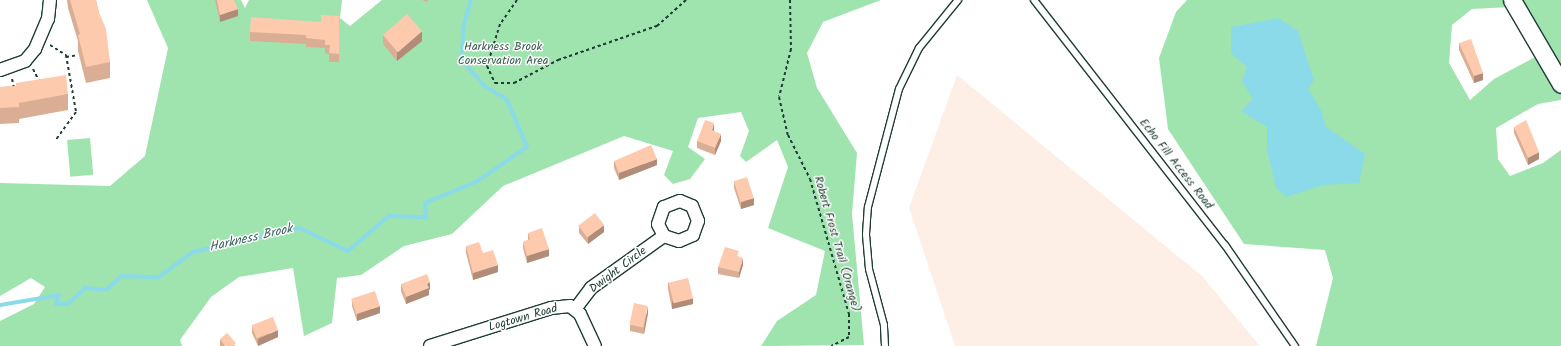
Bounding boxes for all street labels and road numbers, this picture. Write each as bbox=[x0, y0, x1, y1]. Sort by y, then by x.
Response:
street label: Echo Fill Access Road bbox=[1136, 116, 1216, 212]
street label: Robert Frost Trail (Orange) bbox=[811, 174, 863, 314]
street label: Dwight Circle bbox=[587, 244, 649, 296]
street label: Logtown Road bbox=[487, 301, 559, 335]

